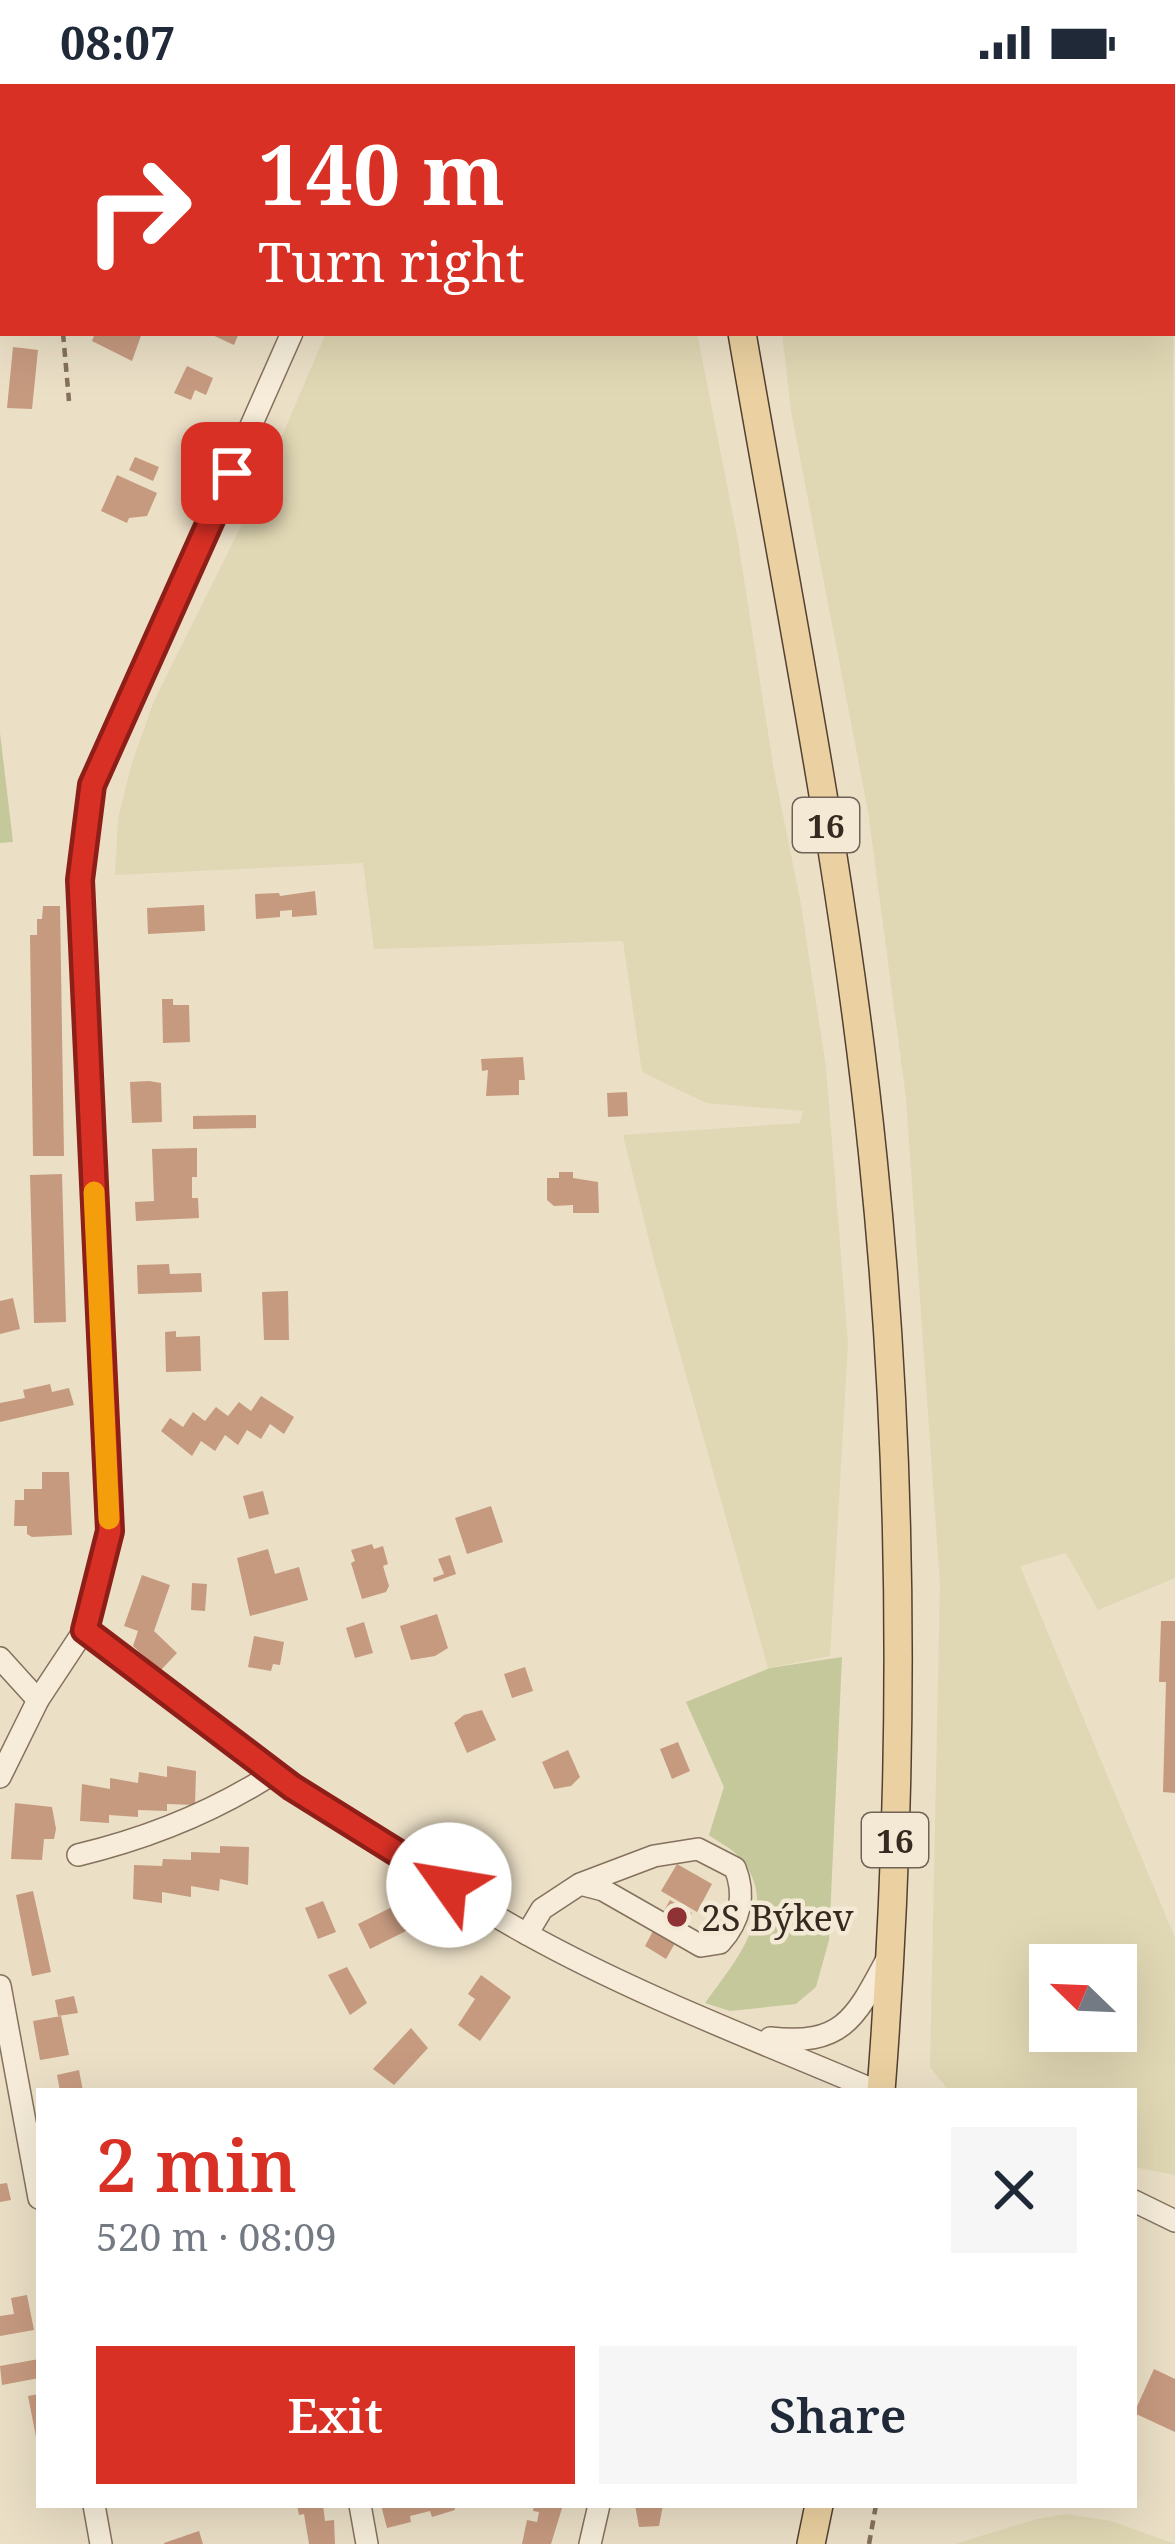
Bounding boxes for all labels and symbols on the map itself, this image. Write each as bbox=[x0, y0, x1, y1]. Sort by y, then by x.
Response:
pin bbox=[181, 422, 283, 524]
road number: 16 bbox=[793, 798, 859, 852]
road number: 16 bbox=[862, 1813, 928, 1867]
position arrow bbox=[386, 1822, 512, 1948]
place label: 2S Býkev bbox=[701, 1893, 854, 1942]
marker: 2S Býkev bbox=[664, 1904, 690, 1930]
north arrow bbox=[1029, 1944, 1137, 2052]

